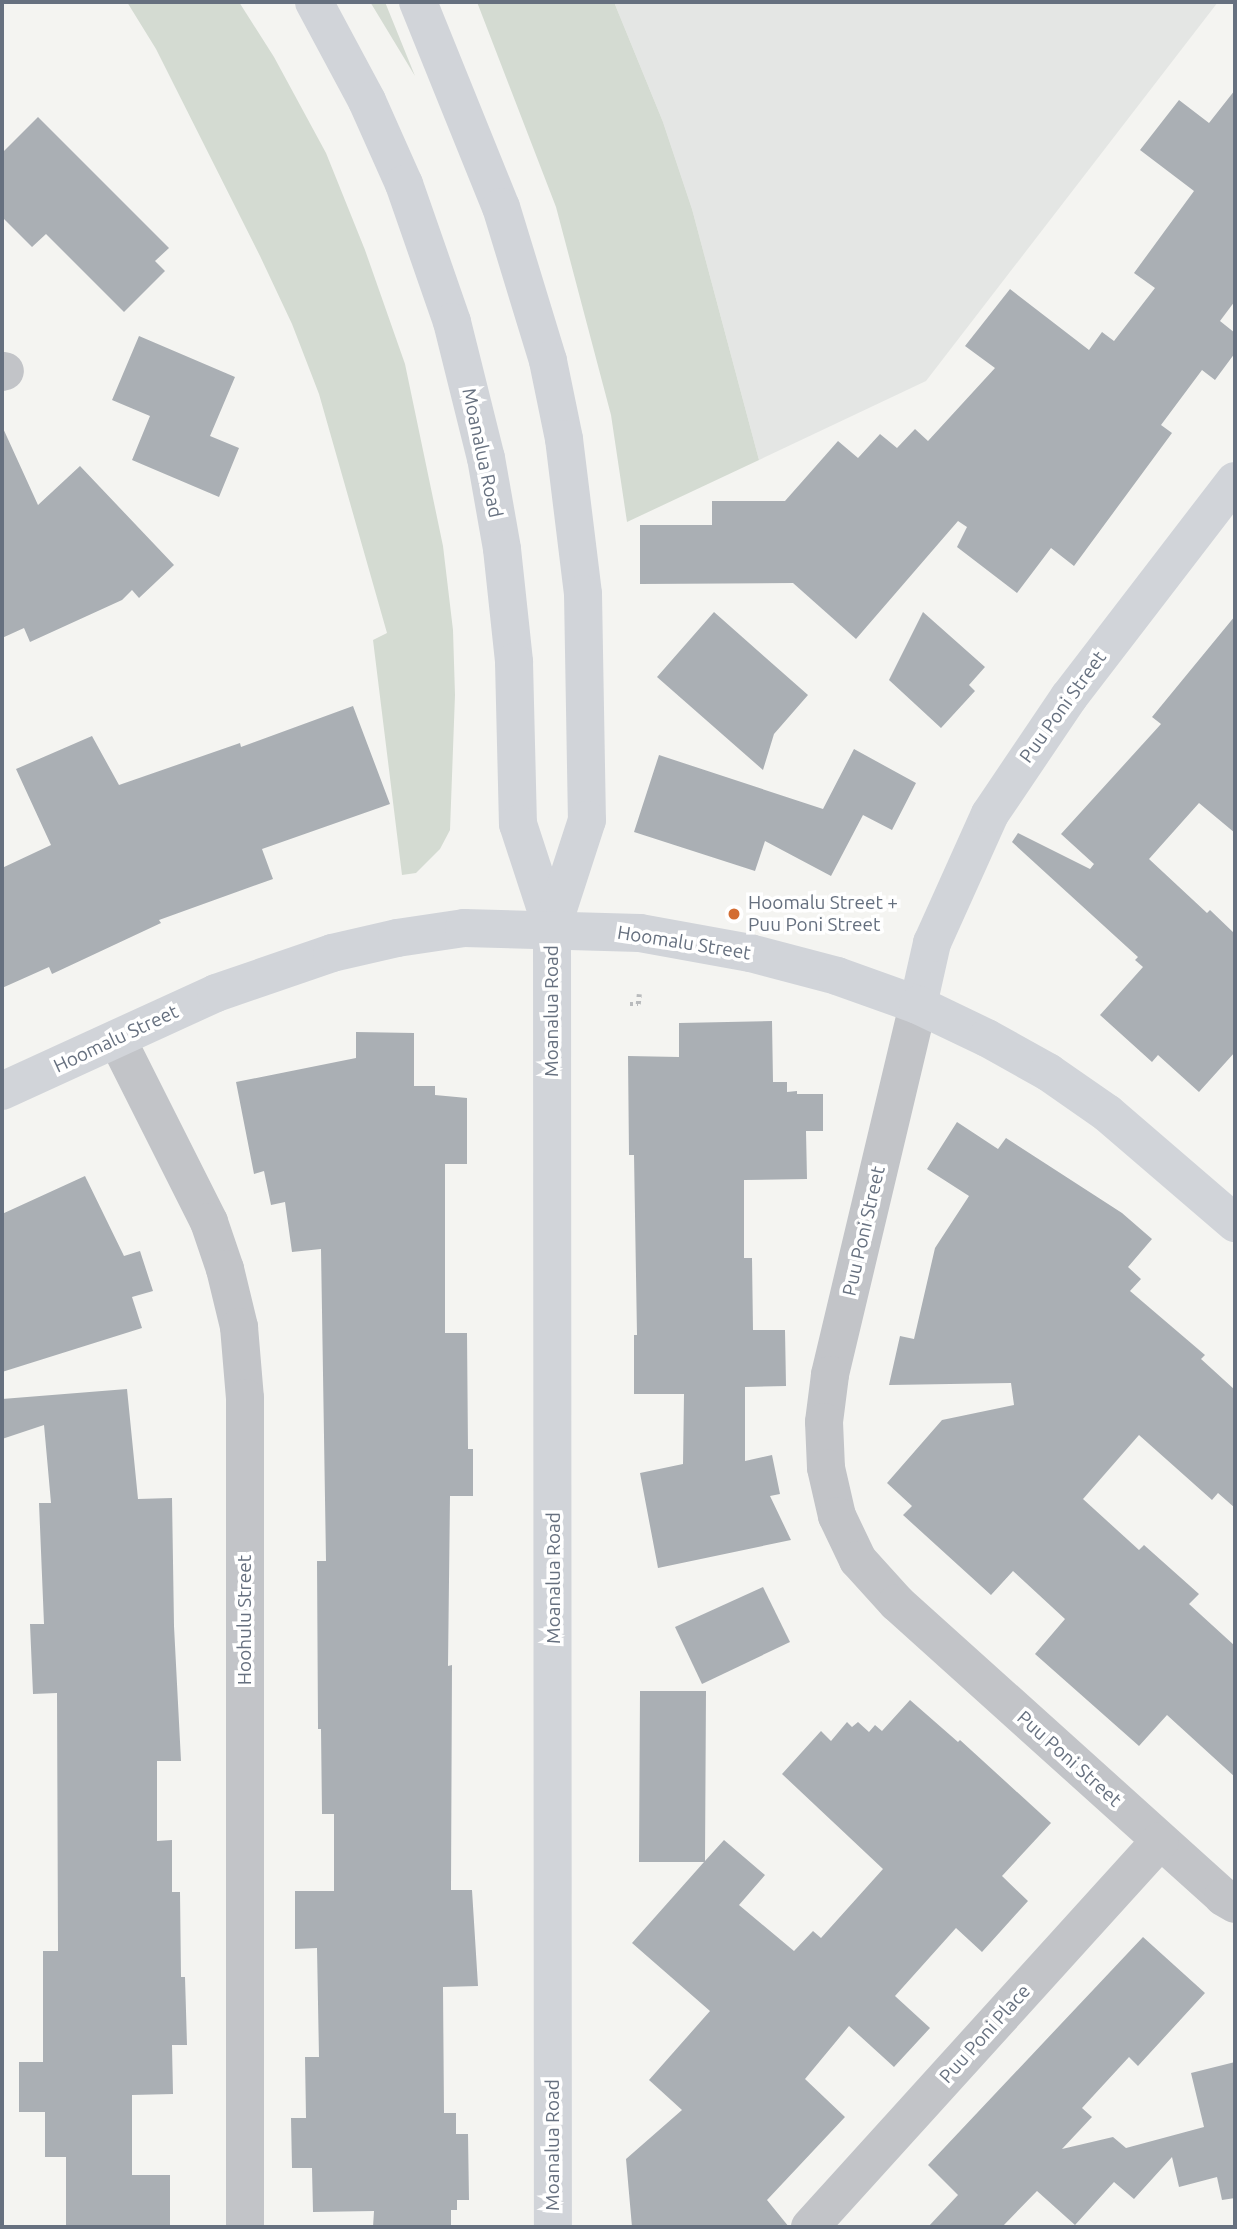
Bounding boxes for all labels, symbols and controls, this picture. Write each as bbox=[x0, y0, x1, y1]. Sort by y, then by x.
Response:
street label: Moanalua Road bbox=[457, 386, 507, 520]
street label: Puu Poni Street bbox=[1015, 647, 1111, 767]
place label: Hoomalu Street + Puu Poni Street bbox=[748, 892, 898, 936]
marker: Hoomalu Street + Puu Poni Street bbox=[726, 906, 742, 922]
street label: Hoomalu Street bbox=[616, 921, 752, 965]
street label: Moanalua Road bbox=[541, 945, 563, 1077]
street label: Hoomalu Street bbox=[50, 1000, 182, 1078]
street label: Puu Poni Street bbox=[838, 1164, 890, 1298]
street label: Moanalua Road bbox=[543, 1512, 565, 1644]
street label: Hoohulu Street bbox=[234, 1555, 256, 1685]
street label: Puu Poni Street bbox=[1012, 1706, 1126, 1812]
street label: Puu Poni Place bbox=[935, 1980, 1035, 2088]
street label: Moanalua Road bbox=[542, 2079, 564, 2211]

